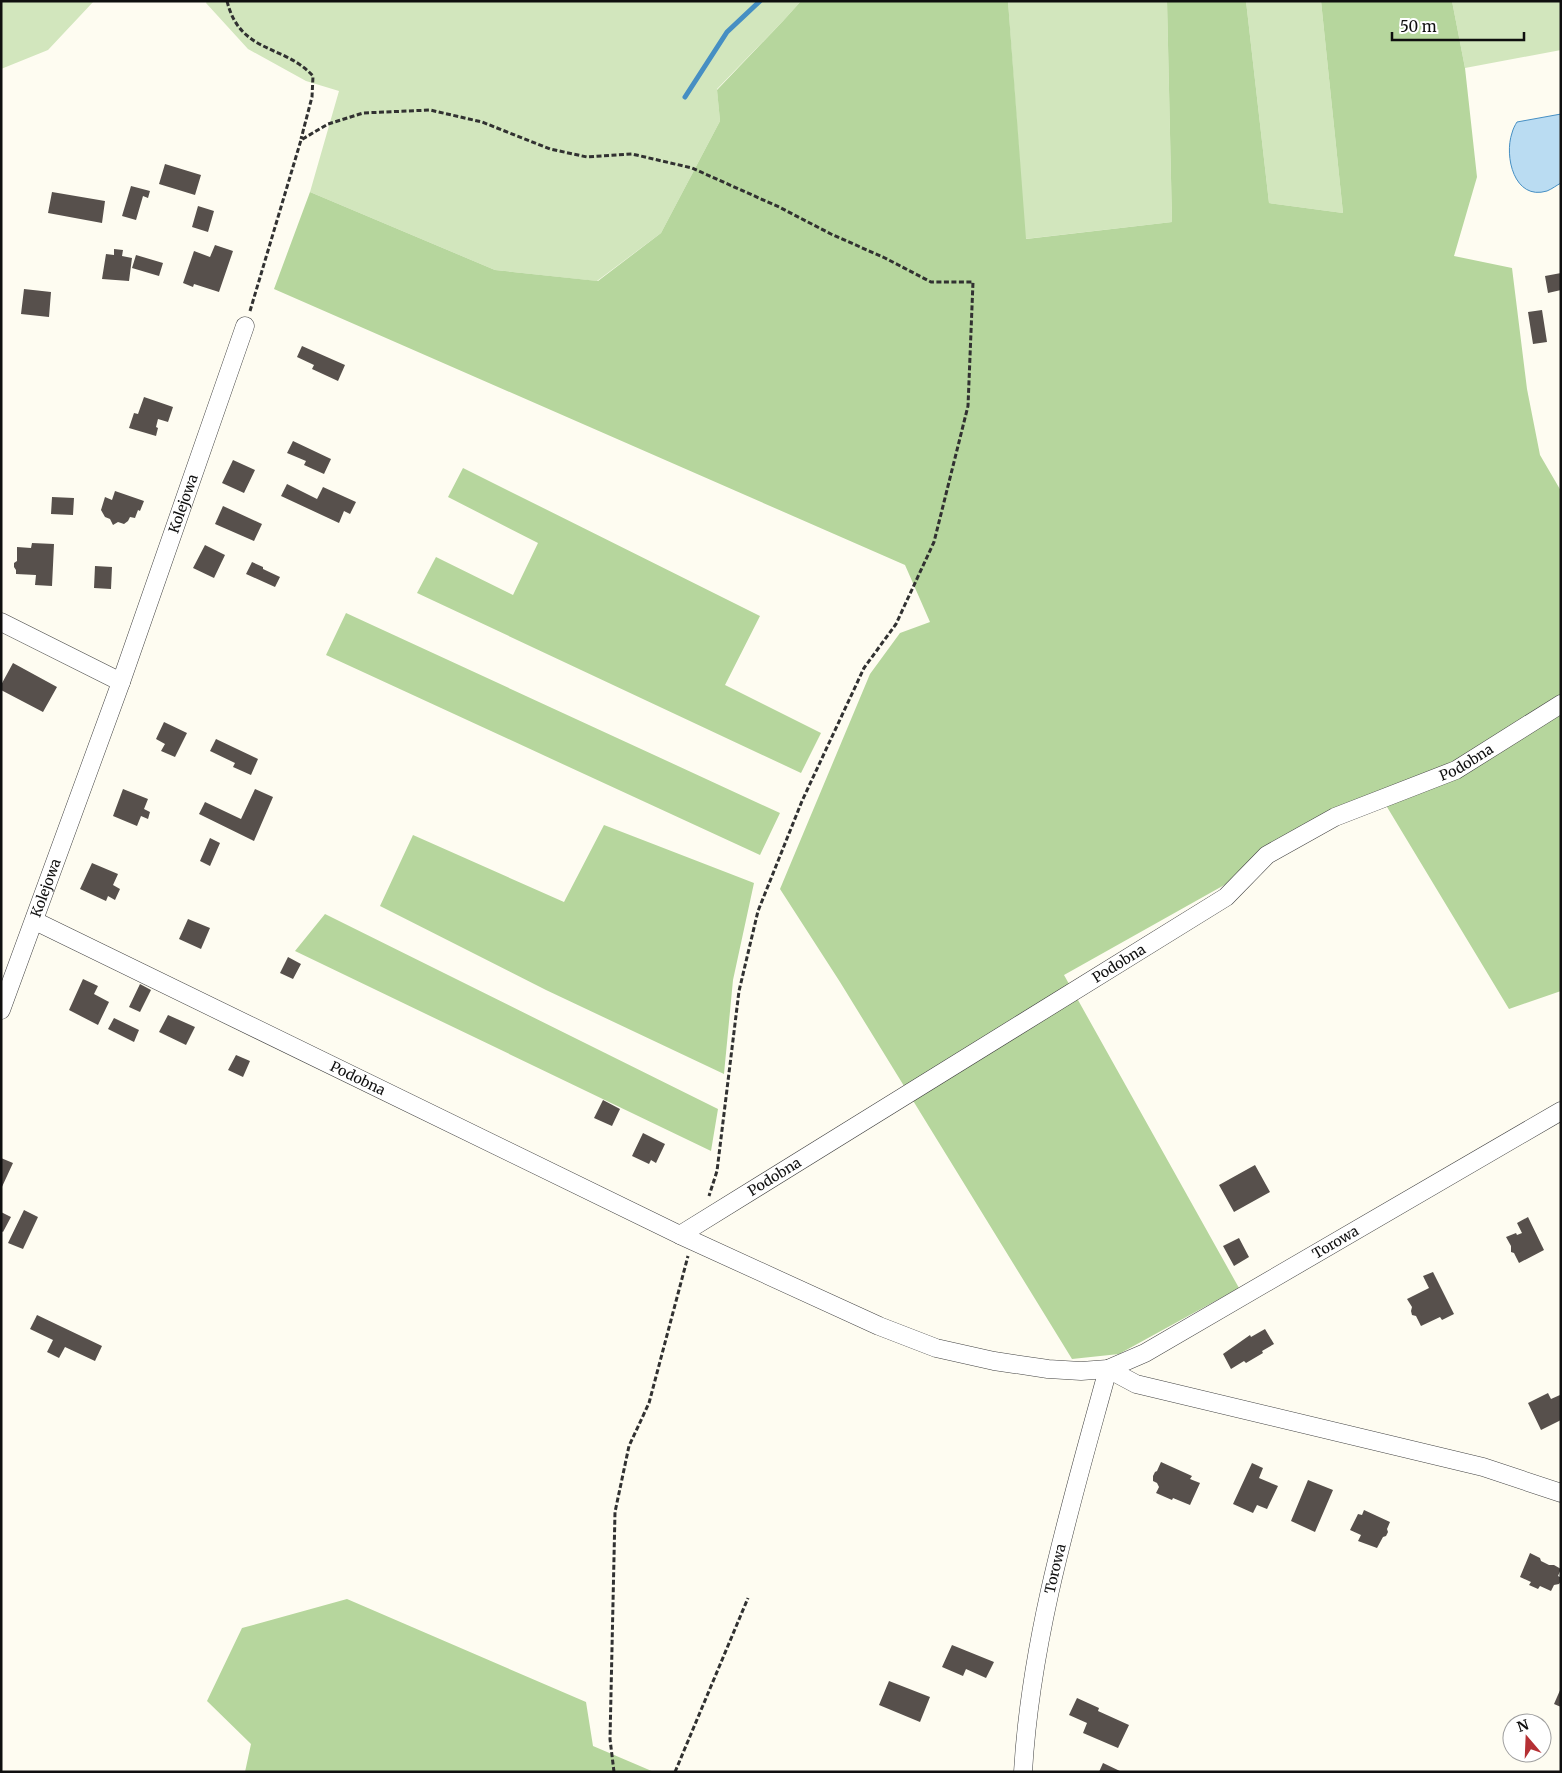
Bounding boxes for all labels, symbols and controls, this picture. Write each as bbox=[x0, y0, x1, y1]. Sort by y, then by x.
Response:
scale bar bbox=[1392, 10, 1524, 42]
text: 50 m bbox=[1400, 17, 1437, 36]
street label: Kolejowa bbox=[165, 471, 202, 536]
street label: Podobna bbox=[1437, 740, 1497, 785]
street label: Kolejowa bbox=[27, 856, 65, 920]
street label: Podobna bbox=[1089, 940, 1149, 987]
street label: Podobna bbox=[327, 1057, 389, 1099]
street label: Podobna bbox=[744, 1153, 805, 1200]
street label: Torowa bbox=[1309, 1221, 1362, 1263]
street label: Torowa bbox=[1041, 1541, 1070, 1595]
north arrow bbox=[1502, 1713, 1552, 1763]
text: N bbox=[1515, 1715, 1531, 1736]

